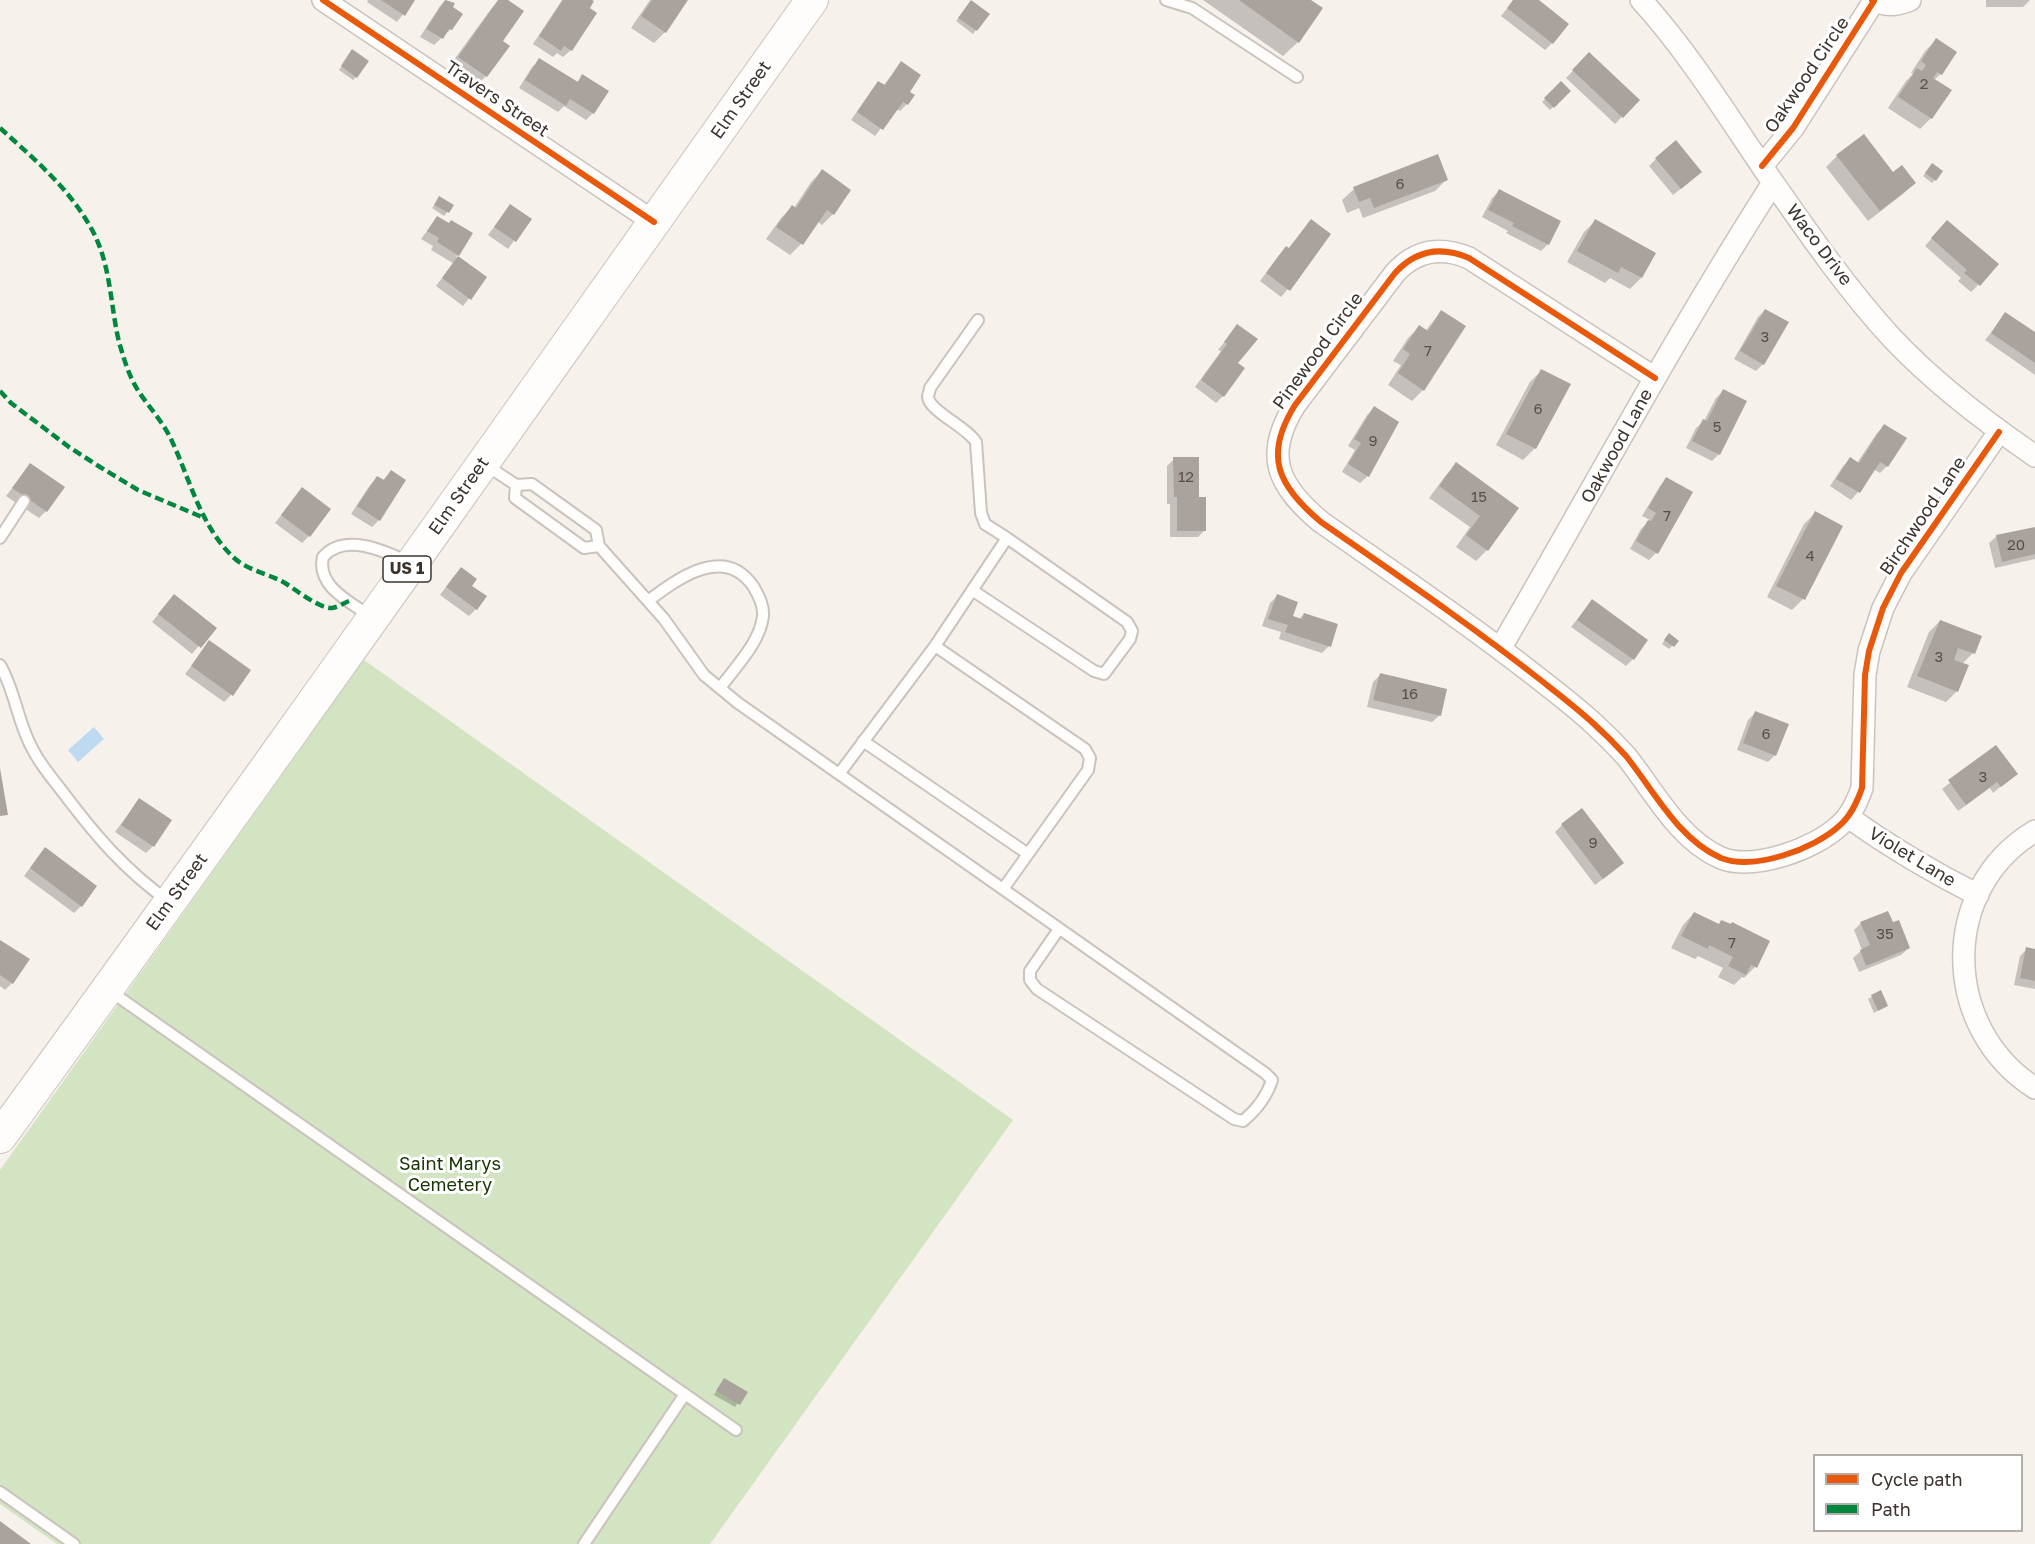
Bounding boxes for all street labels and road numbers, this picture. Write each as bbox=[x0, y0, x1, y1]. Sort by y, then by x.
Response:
street label: Oakwood Circle bbox=[1760, 13, 1854, 137]
street label: Travers Street bbox=[441, 56, 553, 142]
street label: Elm Street bbox=[706, 57, 776, 143]
street label: Waco Drive bbox=[1781, 200, 1857, 290]
street label: Pinewood Circle bbox=[1268, 288, 1368, 414]
street label: Oakwood Lane bbox=[1577, 385, 1657, 507]
street label: Elm Street bbox=[424, 453, 494, 539]
street label: Birchwood Lane bbox=[1875, 453, 1971, 579]
road number: US 1 bbox=[383, 556, 431, 582]
street label: Violet Lane bbox=[1865, 823, 1959, 891]
street label: Elm Street bbox=[142, 849, 212, 935]

